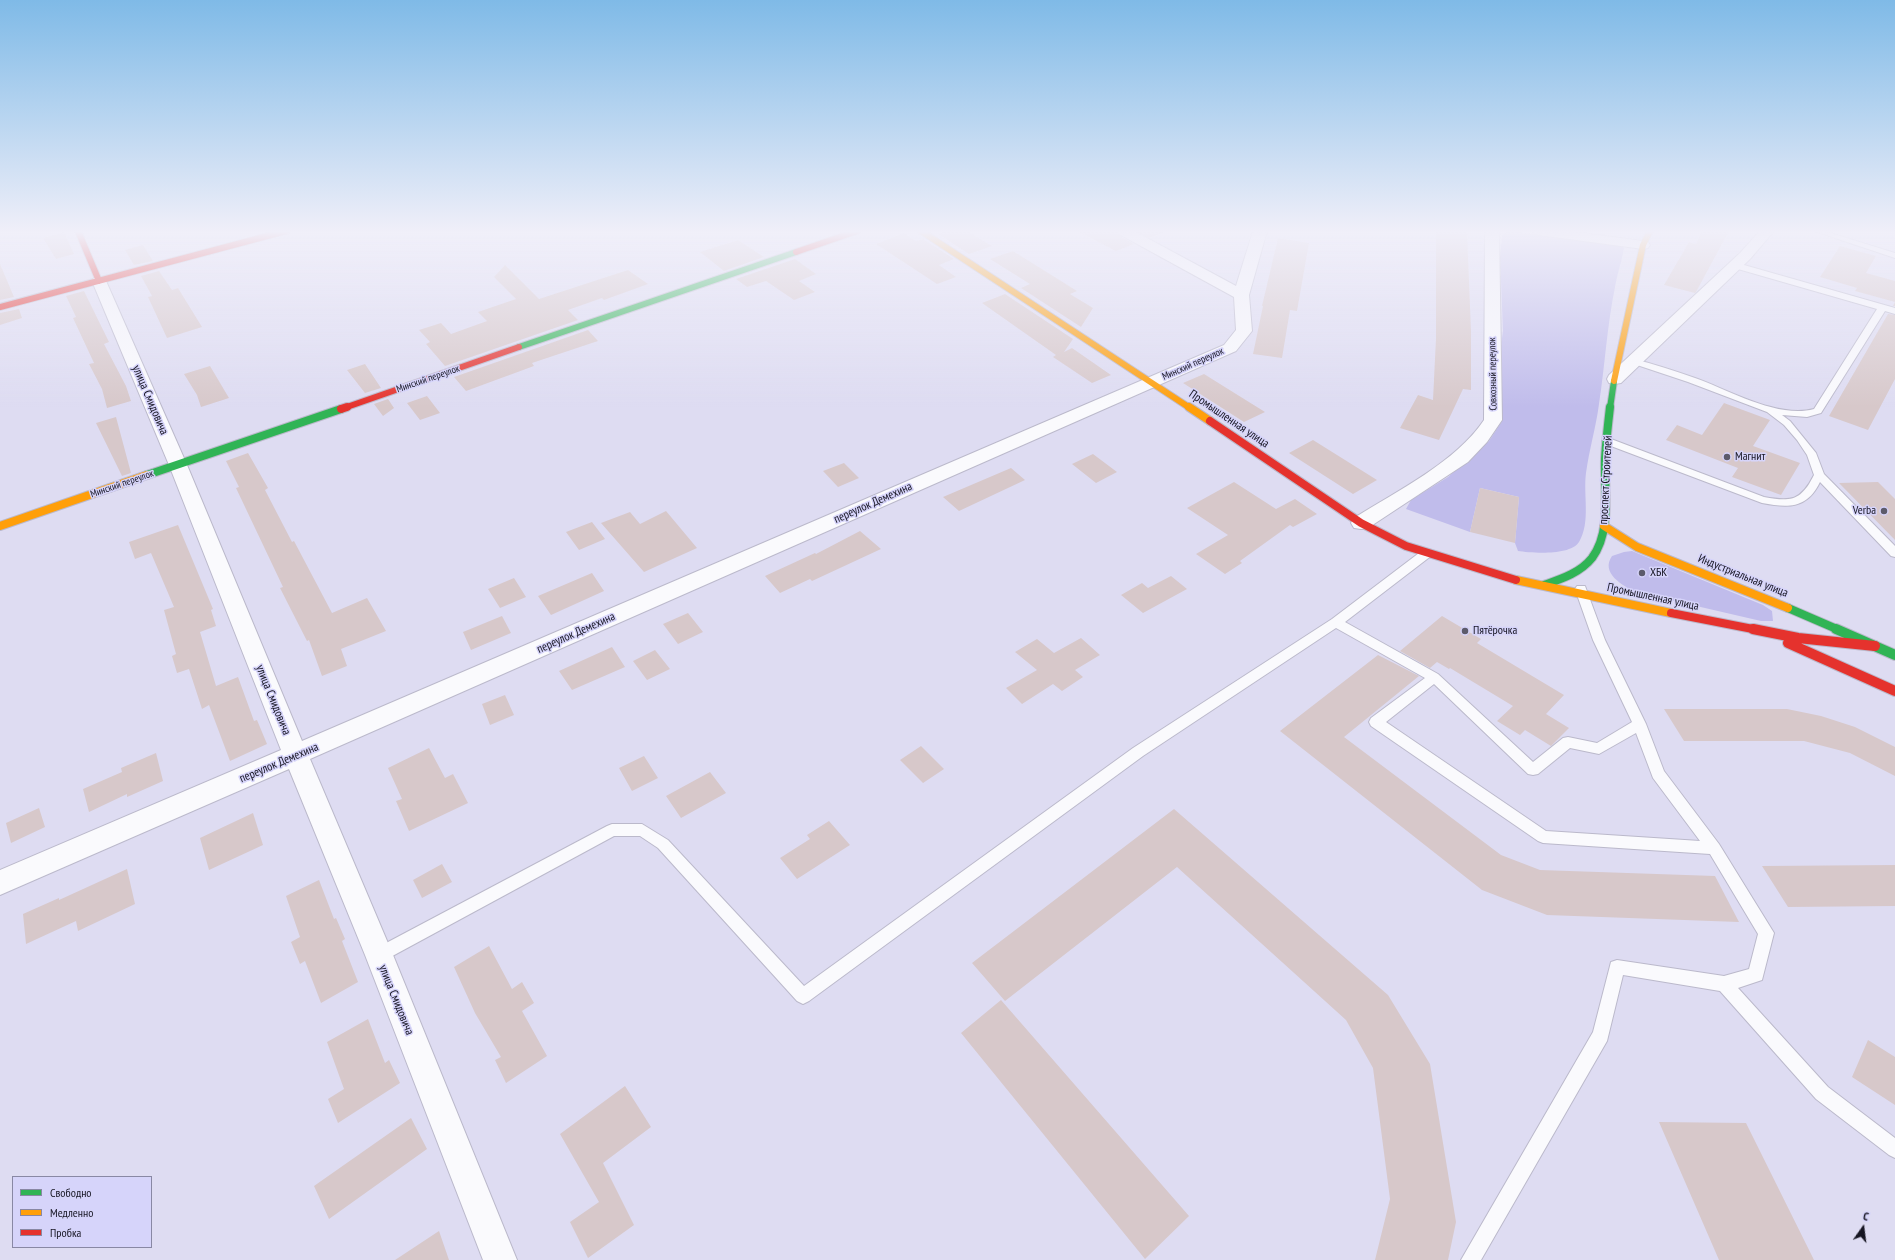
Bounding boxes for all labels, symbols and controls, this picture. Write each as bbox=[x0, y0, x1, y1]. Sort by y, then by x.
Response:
street label: Совхозный переулок bbox=[1486, 337, 1500, 411]
street label: Минский переулок bbox=[1160, 345, 1226, 383]
street label: улица Смидовича bbox=[129, 363, 171, 437]
street label: Минский переулок bbox=[395, 363, 461, 395]
street label: Промышленная улица bbox=[1186, 387, 1272, 451]
street label: проспект Строителей bbox=[1596, 435, 1616, 525]
place label: Магнит bbox=[1735, 450, 1765, 464]
marker: Магнит bbox=[1722, 452, 1732, 462]
street label: Минский переулок bbox=[89, 468, 155, 500]
street label: переулок Демехина bbox=[832, 479, 914, 527]
place label: Verba bbox=[1853, 504, 1876, 518]
marker: Verba bbox=[1879, 506, 1889, 516]
street label: Индустриальная улица bbox=[1696, 551, 1790, 601]
place label: ХБК bbox=[1650, 566, 1667, 580]
marker: ХБК bbox=[1637, 568, 1647, 578]
street label: Промышленная улица bbox=[1606, 580, 1700, 614]
street label: переулок Демехина bbox=[535, 609, 617, 657]
place label: Пятёрочка bbox=[1473, 624, 1517, 638]
marker: Пятёрочка bbox=[1460, 626, 1470, 636]
street label: улица Смидовича bbox=[252, 663, 294, 737]
street label: переулок Демехина bbox=[237, 740, 321, 786]
street label: улица Смидовича bbox=[375, 963, 417, 1037]
legend bbox=[12, 1176, 152, 1248]
text: Свободно bbox=[50, 1185, 92, 1200]
text: Медленно bbox=[50, 1205, 93, 1220]
north arrow bbox=[1843, 1208, 1883, 1248]
text: С bbox=[1862, 1209, 1870, 1224]
text: Пробка bbox=[50, 1225, 81, 1240]

